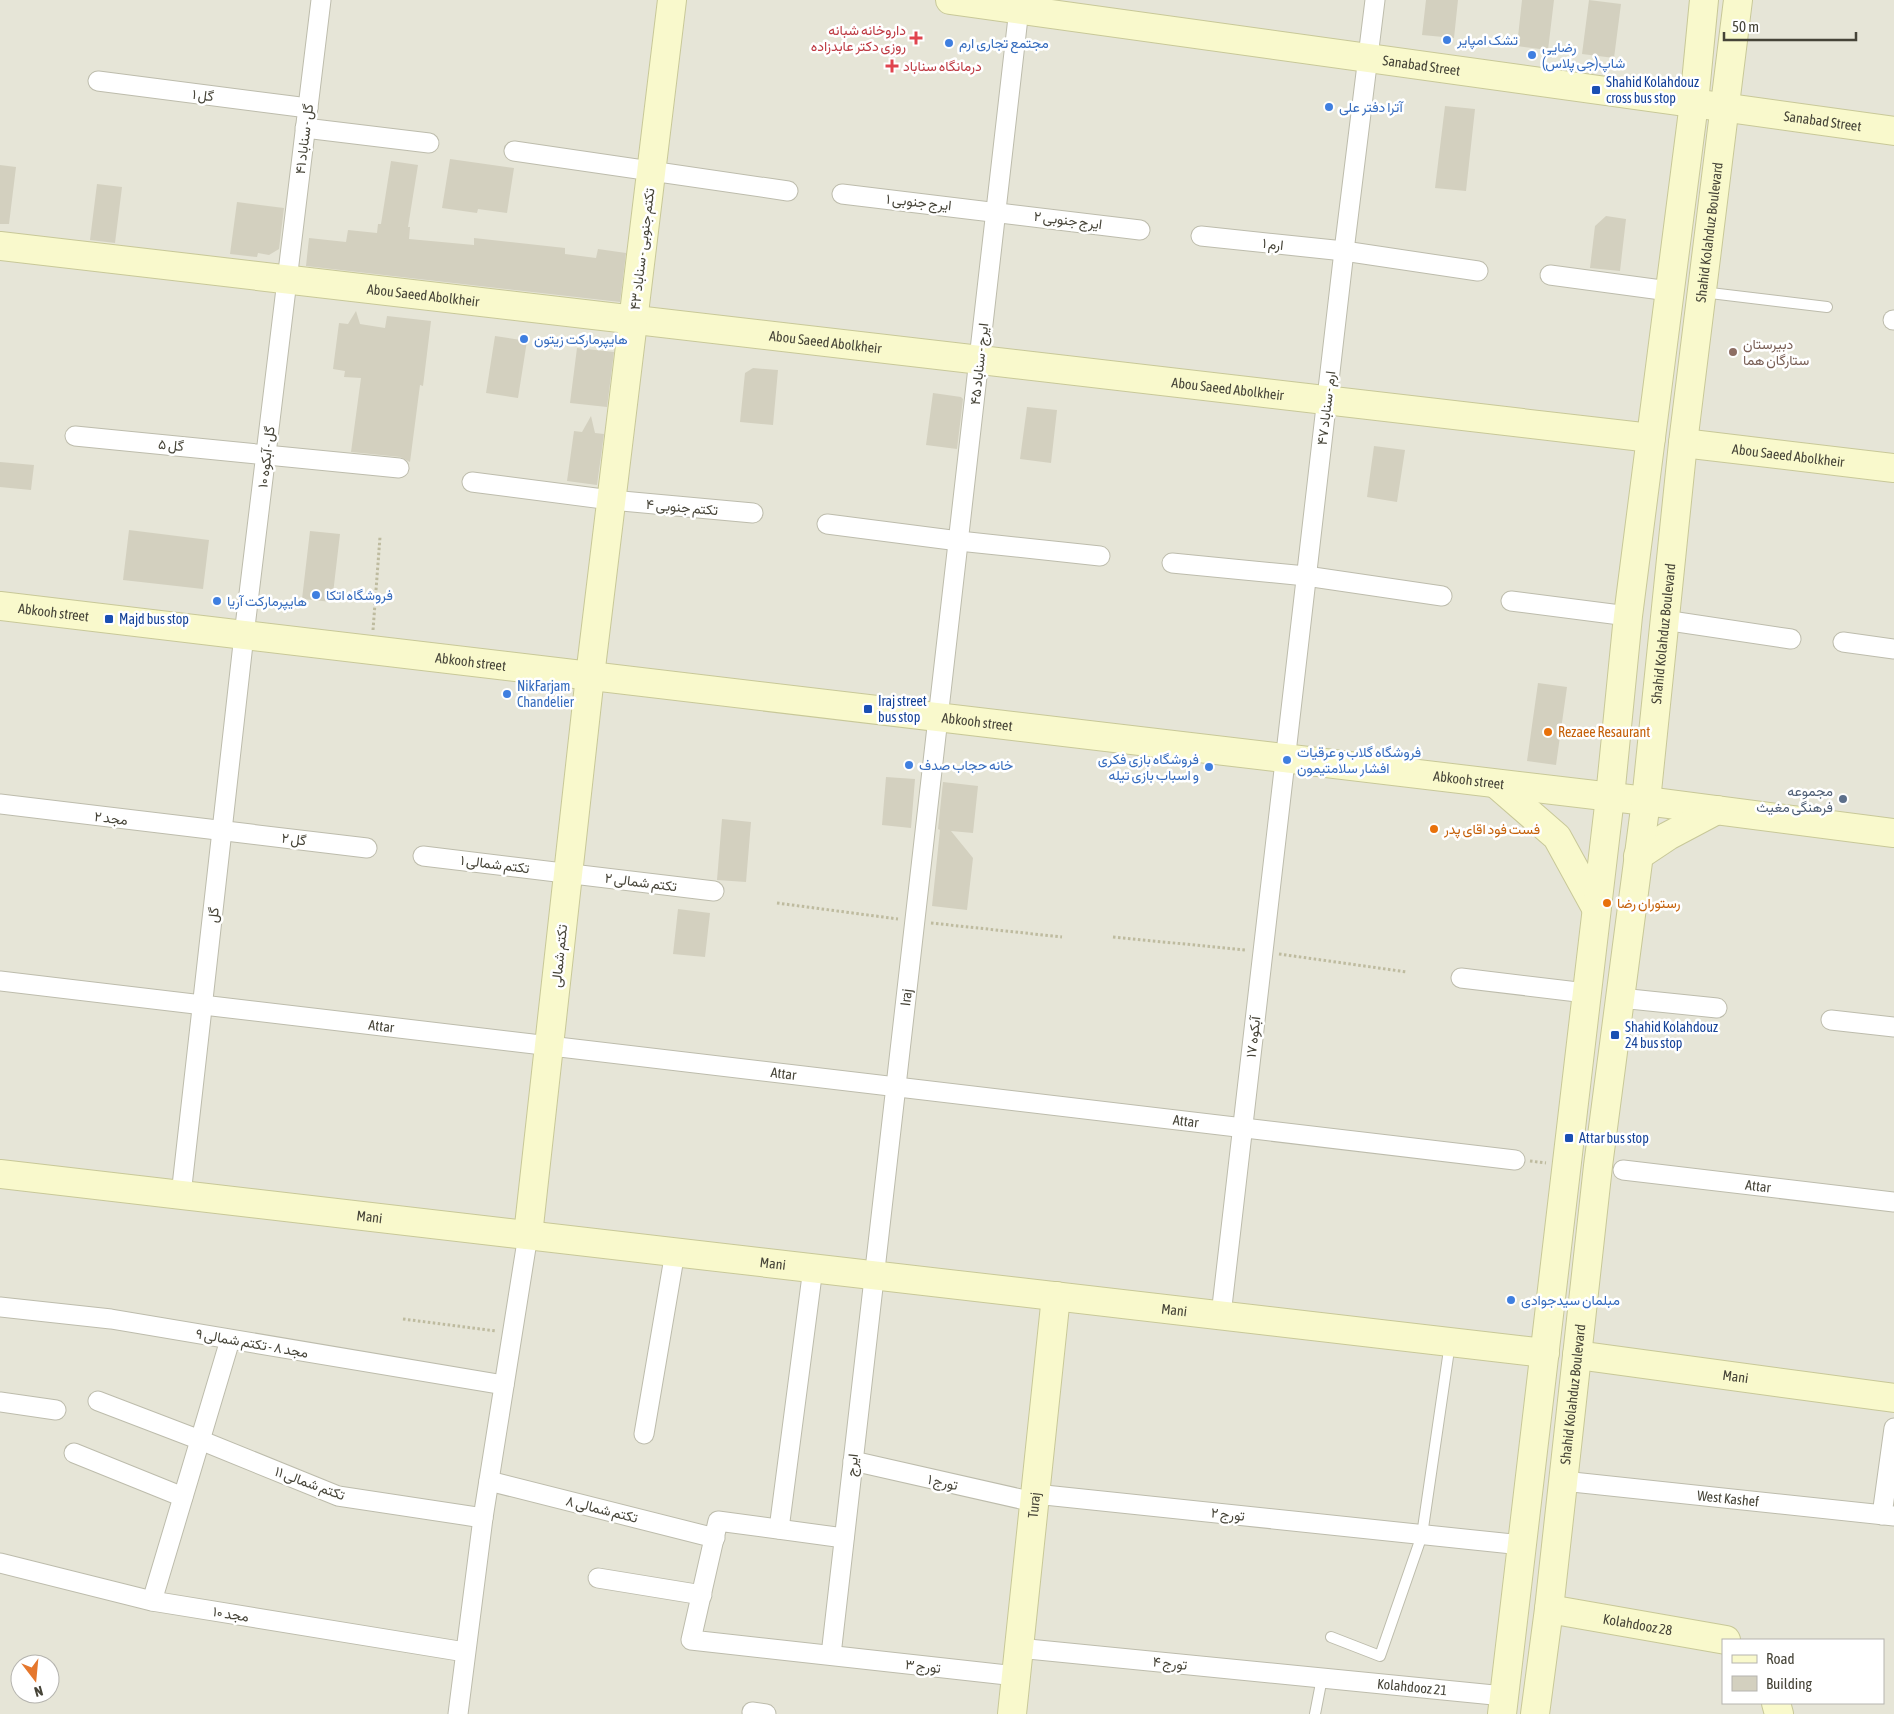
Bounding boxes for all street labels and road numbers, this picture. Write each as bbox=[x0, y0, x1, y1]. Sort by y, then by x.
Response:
street label: Sanabad Street bbox=[1382, 52, 1461, 79]
street label: گل ۱ bbox=[191, 86, 215, 105]
street label: گل - سناباد ۴۱ bbox=[292, 103, 317, 175]
street label: Sanabad Street bbox=[1783, 108, 1862, 134]
street label: Shahid Kolahduz Boulevard bbox=[1693, 161, 1726, 303]
street label: تکتم جنوبی - سناباد ۴۳ bbox=[627, 187, 658, 311]
street label: ایرج جنوبی ۱ bbox=[885, 191, 952, 216]
street label: ایرج جنوبی ۲ bbox=[1032, 208, 1103, 235]
street label: ارم ۱ bbox=[1261, 235, 1284, 254]
street label: Abou Saeed Abolkheir bbox=[366, 281, 481, 310]
street label: ایرج - سناباد ۴۵ bbox=[967, 322, 994, 406]
street label: Abou Saeed Abolkheir bbox=[768, 328, 883, 357]
street label: ارم - سناباد ۴۷ bbox=[1314, 370, 1339, 446]
street label: Abou Saeed Abolkheir bbox=[1171, 374, 1286, 403]
street label: گل - آبکوه ۱۰ bbox=[254, 425, 279, 489]
street label: گل ۵ bbox=[157, 436, 185, 455]
street label: Abou Saeed Abolkheir bbox=[1731, 441, 1846, 470]
street label: تکتم جنوبی ۴ bbox=[645, 496, 719, 519]
street label: Shahid Kolahduz Boulevard bbox=[1648, 563, 1679, 705]
street label: Abkooh street bbox=[17, 600, 90, 624]
street label: Abkooh street bbox=[434, 650, 507, 674]
street label: Abkooh street bbox=[941, 710, 1013, 734]
street label: Abkooh street bbox=[1432, 768, 1505, 792]
street label: مجد ۲ bbox=[93, 808, 129, 829]
street label: گل ۲ bbox=[281, 830, 307, 849]
street label: تکتم شمالی ۱ bbox=[459, 852, 531, 877]
street label: تکتم شمالی ۲ bbox=[604, 870, 678, 895]
street label: گل bbox=[204, 906, 223, 924]
street label: تکتم شمالی bbox=[548, 923, 571, 988]
street label: Iraj bbox=[897, 988, 915, 1007]
street label: آبکوه ۱۷ bbox=[1243, 1014, 1265, 1059]
street label: Attar bbox=[368, 1017, 396, 1036]
street label: Attar bbox=[770, 1064, 798, 1083]
street label: Attar bbox=[1172, 1112, 1200, 1131]
street label: Attar bbox=[1744, 1177, 1773, 1195]
street label: Mani bbox=[356, 1207, 383, 1226]
street label: Mani bbox=[759, 1254, 787, 1273]
street label: Mani bbox=[1160, 1301, 1188, 1319]
street label: Shahid Kolahduz Boulevard bbox=[1557, 1323, 1588, 1465]
street label: مجد ۸ - تکتم شمالی ۹ bbox=[194, 1325, 310, 1362]
street label: Mani bbox=[1722, 1367, 1749, 1386]
street label: ایرج bbox=[843, 1453, 864, 1478]
street label: تکتم شمالی ۱۱ bbox=[272, 1463, 348, 1504]
street label: تورج ۱ bbox=[926, 1471, 960, 1496]
street label: West Kashef bbox=[1696, 1487, 1760, 1510]
street label: Turaj bbox=[1025, 1491, 1043, 1519]
street label: تکتم شمالی ۸ bbox=[564, 1492, 640, 1527]
street label: تورج ۲ bbox=[1210, 1504, 1246, 1527]
street label: مجد ۱۰ bbox=[212, 1603, 250, 1626]
street label: Kolahdooz 28 bbox=[1602, 1611, 1674, 1639]
street label: تورج ۴ bbox=[1152, 1653, 1188, 1676]
street label: تورج ۳ bbox=[904, 1656, 942, 1679]
street label: Kolahdooz 21 bbox=[1376, 1676, 1448, 1698]

